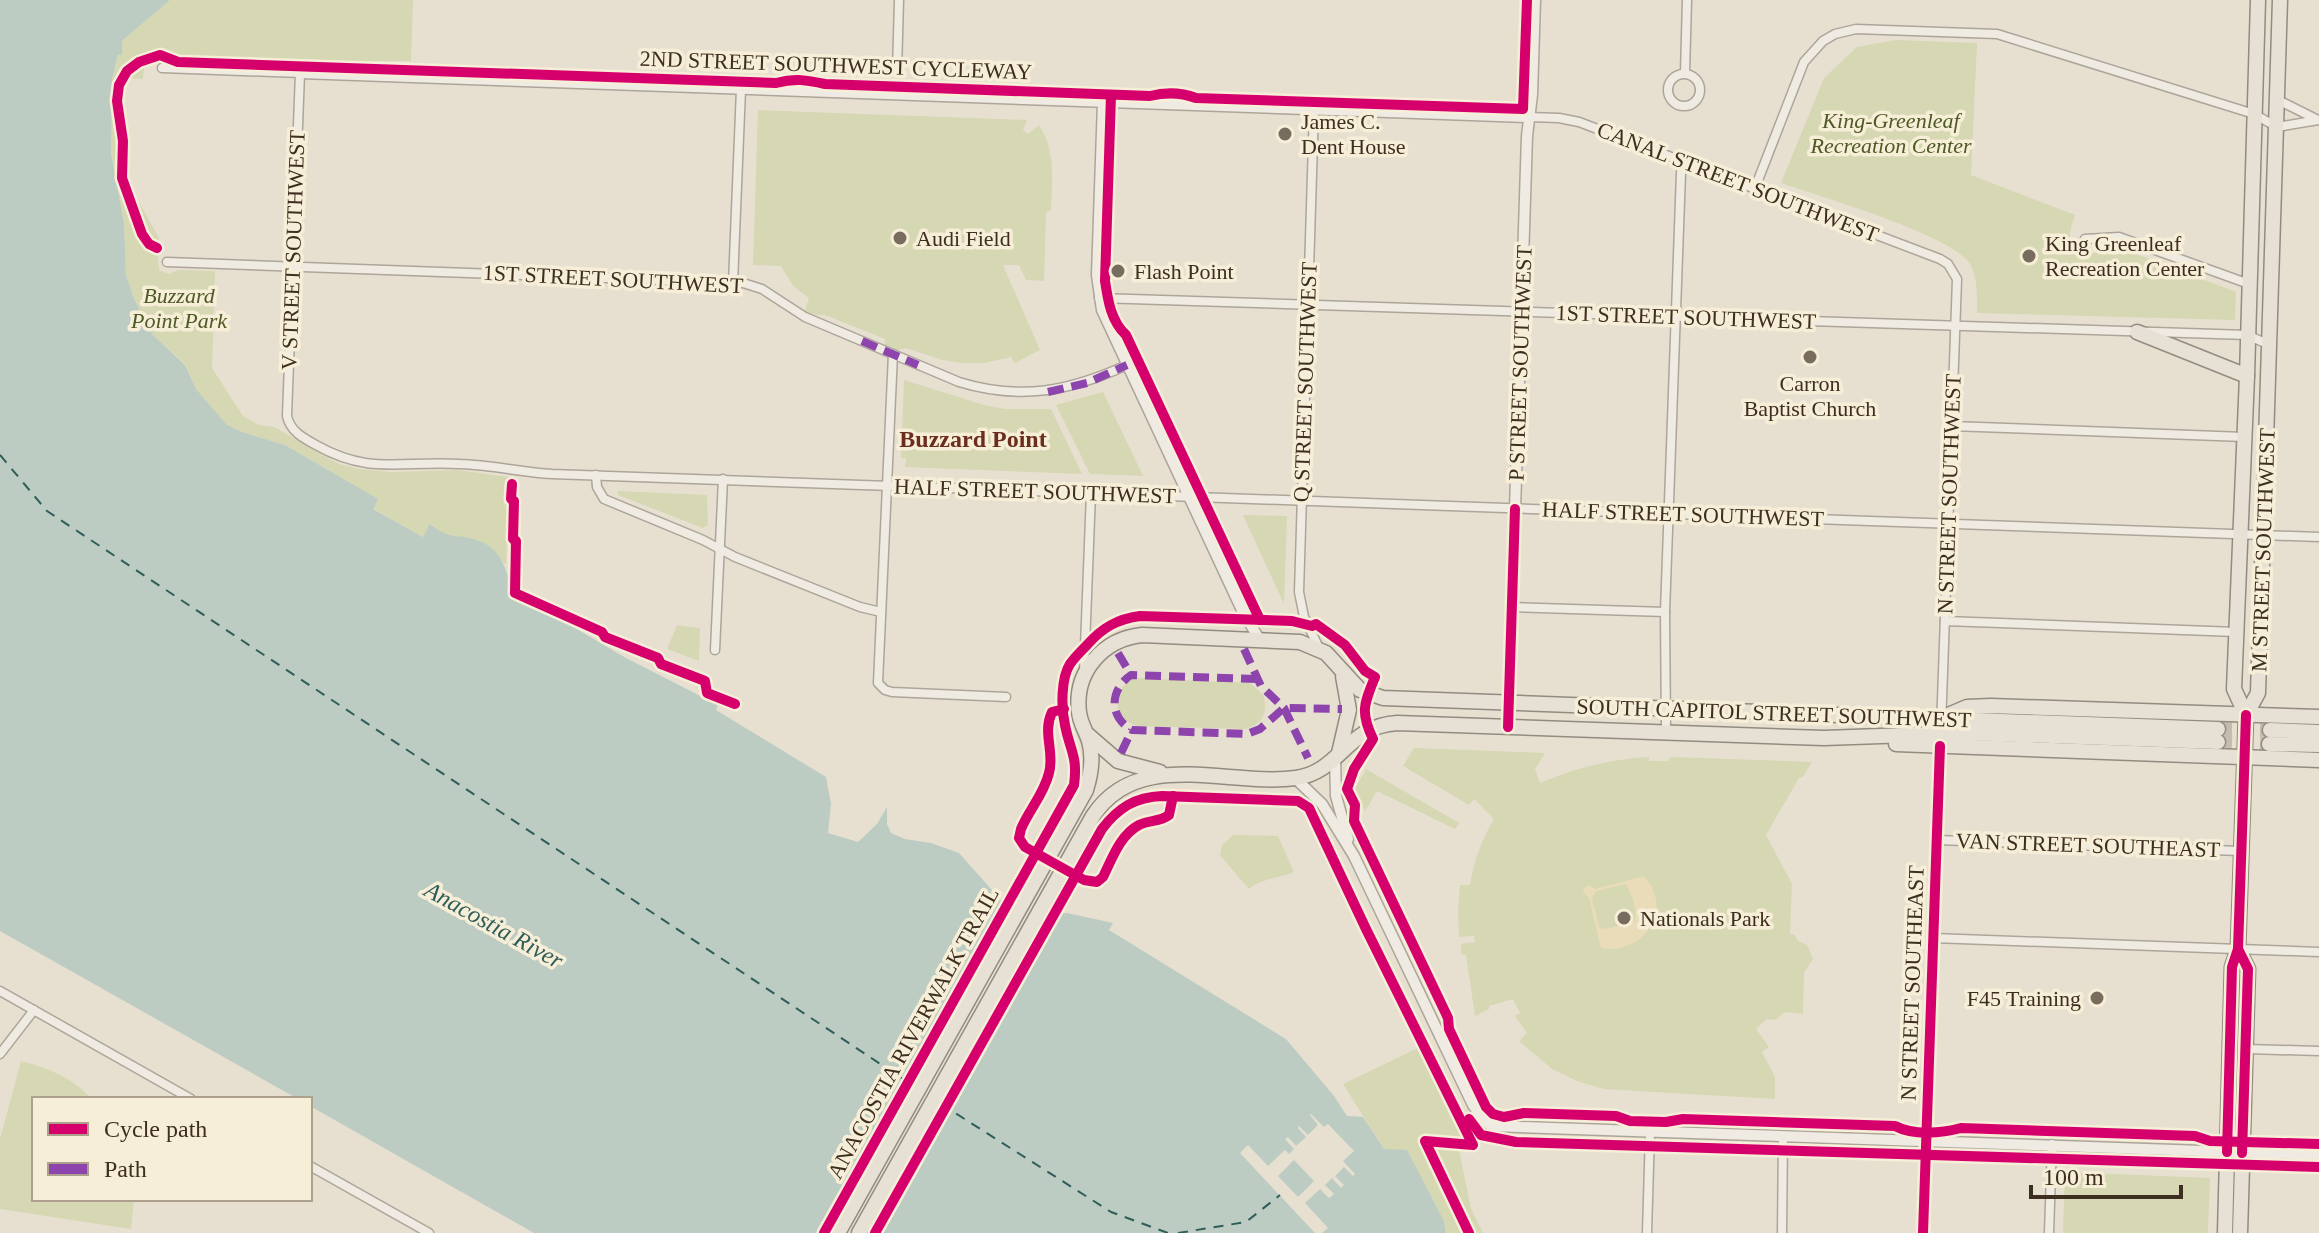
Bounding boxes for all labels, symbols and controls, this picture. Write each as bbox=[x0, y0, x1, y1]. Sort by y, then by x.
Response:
street label: 2ND STREET SOUTHWEST CYCLEWAY bbox=[639, 46, 1033, 84]
park label: King-Greenleaf Recreation Center bbox=[1809, 108, 1972, 158]
place label: James C. Dent House bbox=[1301, 109, 1405, 159]
street label: CANAL STREET SOUTHWEST bbox=[1594, 117, 1883, 248]
marker: James C. Dent House bbox=[1276, 125, 1294, 143]
street label: V STREET SOUTHWEST bbox=[276, 129, 310, 370]
place label: Audi Field bbox=[916, 226, 1011, 251]
marker: Audi Field bbox=[891, 229, 909, 247]
place label: King Greenleaf Recreation Center bbox=[2045, 231, 2205, 281]
street label: P STREET SOUTHWEST bbox=[1503, 244, 1537, 481]
marker: King Greenleaf Recreation Center bbox=[2020, 247, 2038, 265]
place label: Flash Point bbox=[1134, 259, 1234, 284]
street label: 1ST STREET SOUTHWEST bbox=[482, 260, 744, 298]
street label: Q STREET SOUTHWEST bbox=[1288, 261, 1322, 503]
marker: Flash Point bbox=[1109, 262, 1127, 280]
park label: Buzzard Point Park bbox=[130, 283, 228, 333]
street label: 1ST STREET SOUTHWEST bbox=[1555, 300, 1817, 334]
marker: Carron Baptist Church bbox=[1801, 348, 1819, 366]
place label: Carron Baptist Church bbox=[1744, 371, 1876, 421]
street label: N STREET SOUTHWEST bbox=[1932, 373, 1966, 615]
district label: Buzzard Point bbox=[899, 426, 1047, 452]
street label: M STREET SOUTHWEST bbox=[2246, 427, 2280, 672]
street label: HALF STREET SOUTHWEST bbox=[894, 474, 1177, 508]
street label: HALF STREET SOUTHWEST bbox=[1542, 497, 1825, 531]
street label: SOUTH CAPITOL STREET SOUTHWEST bbox=[1576, 694, 1972, 732]
street label: VAN STREET SOUTHEAST bbox=[1955, 828, 2221, 862]
street label: N STREET SOUTHEAST bbox=[1895, 864, 1929, 1101]
water label: Anacostia River bbox=[419, 875, 568, 974]
street label: ANACOSTIA RIVERWALK TRAIL bbox=[822, 883, 1004, 1183]
place label: Nationals Park bbox=[1640, 906, 1770, 931]
marker: Nationals Park bbox=[1615, 909, 1633, 927]
place label: F45 Training bbox=[1967, 986, 2081, 1011]
marker: F45 Training bbox=[2088, 989, 2106, 1007]
legend bbox=[32, 1097, 312, 1201]
text: Cycle path bbox=[104, 1116, 207, 1142]
scale bar bbox=[2031, 1149, 2181, 1199]
text: Path bbox=[104, 1156, 147, 1182]
text: 100 m bbox=[2043, 1164, 2104, 1190]

